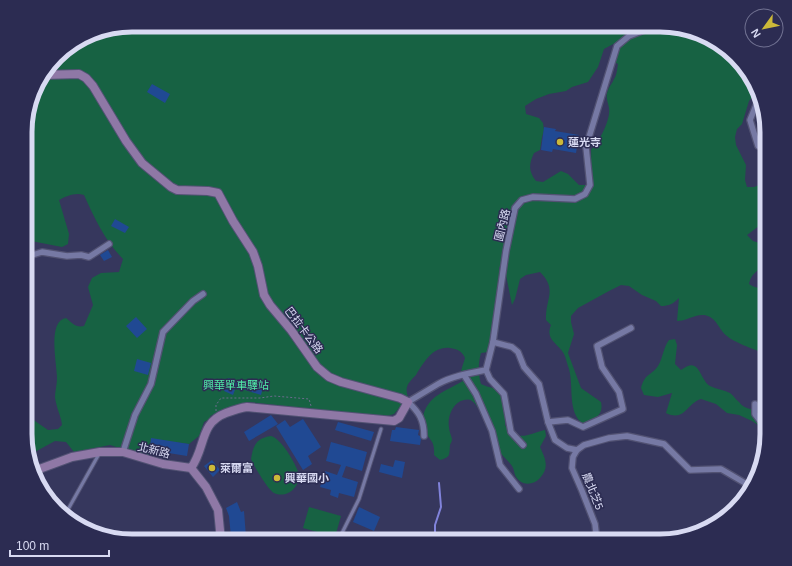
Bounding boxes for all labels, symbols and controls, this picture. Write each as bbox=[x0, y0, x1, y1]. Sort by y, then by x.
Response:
north arrow bbox=[744, 8, 784, 48]
text: N bbox=[748, 27, 763, 40]
place label: 蓮光寺 bbox=[568, 136, 601, 148]
marker: 蓮光寺 bbox=[555, 137, 565, 147]
street label: 圍內路 bbox=[492, 208, 512, 242]
street label: 巴拉卡公路 bbox=[283, 304, 325, 356]
park label: 興華單車驛站 bbox=[203, 379, 269, 391]
street label: 北新路 bbox=[137, 440, 171, 460]
place label: 萊爾富 bbox=[220, 462, 253, 474]
marker: 萊爾富 bbox=[207, 463, 217, 473]
street label: 農北芝5 bbox=[580, 471, 606, 511]
place label: 興華國小 bbox=[285, 472, 329, 484]
marker: 興華國小 bbox=[272, 473, 282, 483]
scale bar bbox=[10, 532, 109, 558]
text: 100 m bbox=[16, 539, 49, 553]

